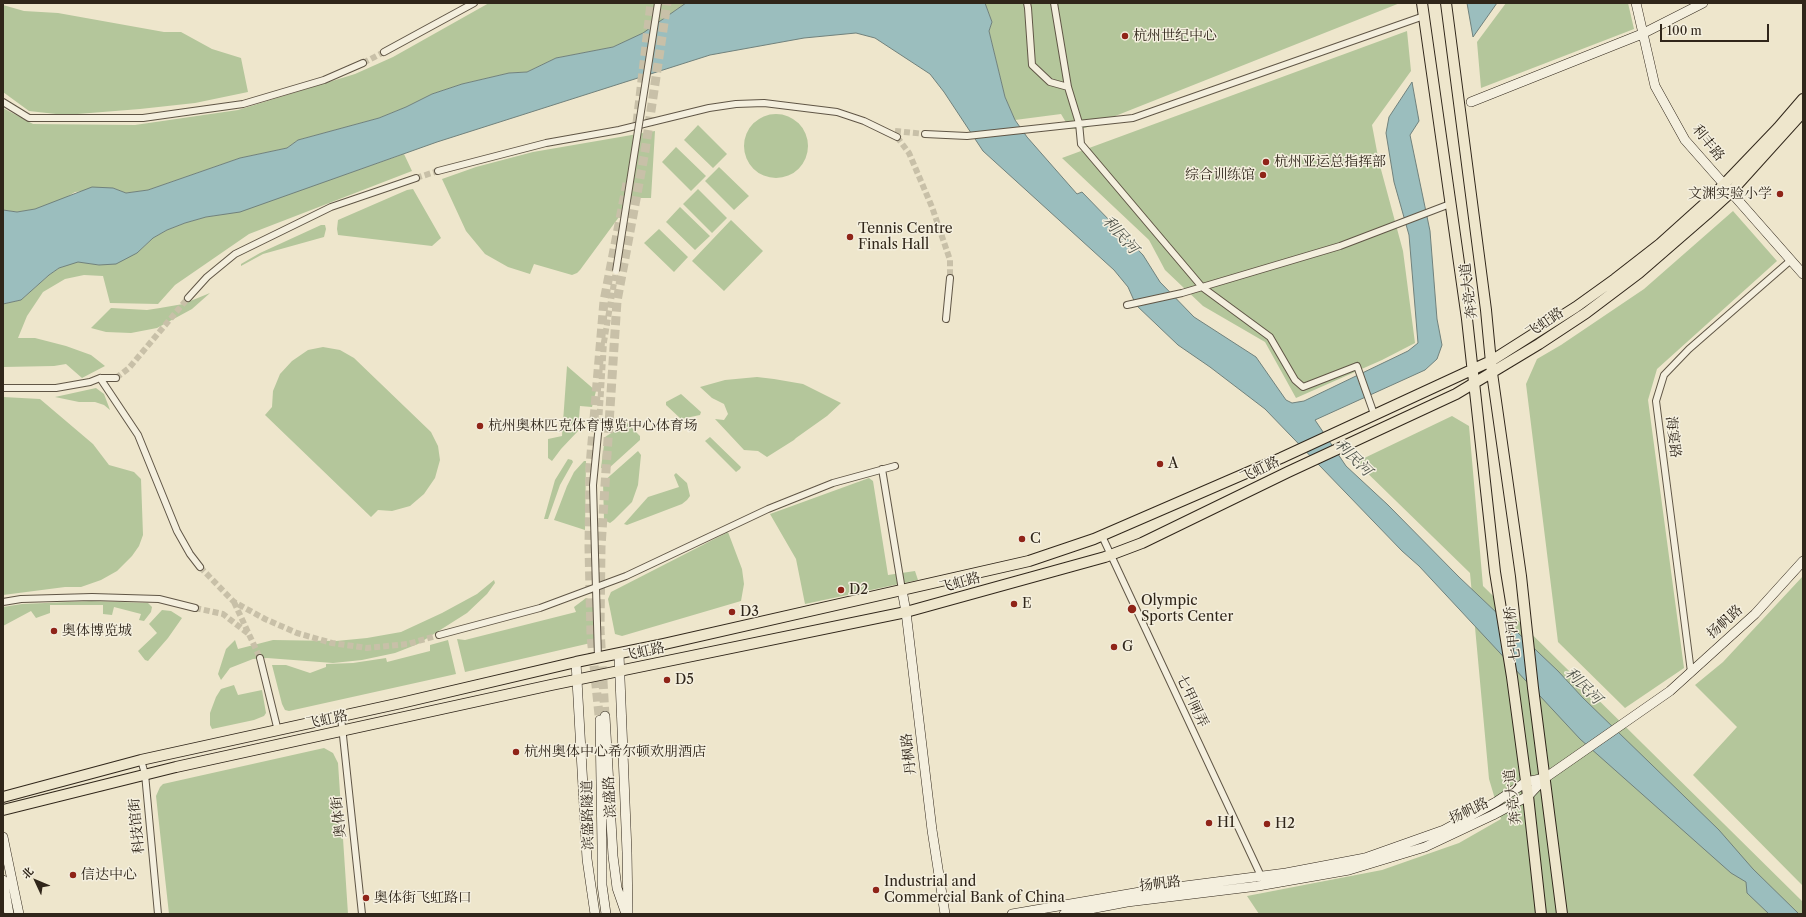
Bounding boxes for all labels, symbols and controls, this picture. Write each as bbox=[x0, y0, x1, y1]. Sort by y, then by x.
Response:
scale bar bbox=[1662, 16, 1771, 42]
text: 100 m bbox=[1667, 23, 1702, 38]
place label: 杭州世纪中心 bbox=[1133, 28, 1217, 44]
marker: 杭州世纪中心 bbox=[1120, 31, 1130, 41]
street label: 利丰路 bbox=[1688, 121, 1728, 165]
place label: 杭州亚运总指挥部 bbox=[1274, 154, 1386, 170]
marker: 杭州亚运总指挥部 bbox=[1261, 157, 1271, 167]
place label: 综合训练馆 bbox=[1185, 167, 1255, 183]
marker: 综合训练馆 bbox=[1258, 170, 1268, 180]
place label: 文渊实验小学 bbox=[1688, 186, 1772, 202]
marker: 文渊实验小学 bbox=[1775, 189, 1785, 199]
water label: 利民河 bbox=[1098, 212, 1142, 258]
place label: Tennis Centre Finals Hall bbox=[858, 221, 952, 254]
marker: Tennis Centre Finals Hall bbox=[845, 232, 855, 242]
street label: 奔竞大道 bbox=[1457, 262, 1481, 320]
street label: 飞虹路 bbox=[1523, 304, 1567, 342]
street label: 海宴路 bbox=[1662, 415, 1684, 459]
place label: 杭州奥林匹克体育博览中心体育场 bbox=[488, 418, 698, 434]
marker: 杭州奥林匹克体育博览中心体育场 bbox=[475, 421, 485, 431]
water label: 利民河 bbox=[1331, 436, 1375, 480]
street label: 飞虹路 bbox=[1237, 453, 1283, 487]
place label: A bbox=[1168, 456, 1178, 472]
marker: A bbox=[1155, 459, 1165, 469]
place label: C bbox=[1030, 531, 1041, 547]
marker: C bbox=[1017, 534, 1027, 544]
street label: 飞虹路 bbox=[938, 569, 982, 597]
place label: D2 bbox=[849, 582, 868, 598]
marker: D2 bbox=[836, 585, 846, 595]
place label: Olympic Sports Center bbox=[1141, 593, 1233, 626]
place label: E bbox=[1022, 596, 1032, 612]
marker: E bbox=[1009, 599, 1019, 609]
street label: 扬帆路 bbox=[1704, 602, 1746, 642]
marker: Olympic Sports Center bbox=[1126, 603, 1138, 615]
place label: D3 bbox=[740, 604, 759, 620]
street label: 七甲河桥 bbox=[1502, 605, 1524, 663]
marker: D3 bbox=[727, 607, 737, 617]
place label: 奥体博览城 bbox=[62, 623, 132, 639]
marker: 奥体博览城 bbox=[49, 626, 59, 636]
street label: 飞虹路 bbox=[622, 639, 666, 665]
place label: G bbox=[1122, 639, 1133, 655]
marker: G bbox=[1109, 642, 1119, 652]
water label: 利民河 bbox=[1561, 664, 1605, 708]
place label: D5 bbox=[675, 672, 694, 688]
street label: 七甲闸弄 bbox=[1173, 672, 1211, 730]
marker: D5 bbox=[662, 675, 672, 685]
street label: 飞虹路 bbox=[305, 707, 349, 733]
street label: 丹枫路 bbox=[898, 732, 920, 776]
place label: 杭州奥体中心希尔顿欢朋酒店 bbox=[524, 744, 706, 760]
marker: 杭州奥体中心希尔顿欢朋酒店 bbox=[511, 747, 521, 757]
street label: 奔竞大道 bbox=[1501, 768, 1525, 826]
street label: 滨盛路 bbox=[601, 776, 619, 818]
street label: 滨盛路隧道 bbox=[579, 780, 597, 850]
street label: 奥体街 bbox=[328, 795, 350, 839]
street label: 扬帆路 bbox=[1446, 795, 1492, 827]
street label: 科技馆街 bbox=[126, 797, 148, 855]
place label: H1 bbox=[1217, 815, 1235, 831]
place label: H2 bbox=[1275, 816, 1295, 832]
marker: H1 bbox=[1204, 818, 1214, 828]
marker: H2 bbox=[1262, 819, 1272, 829]
north arrow bbox=[16, 861, 56, 901]
text: 北 bbox=[19, 864, 36, 881]
place label: 信达中心 bbox=[81, 867, 137, 883]
marker: 信达中心 bbox=[68, 870, 78, 880]
street label: 扬帆路 bbox=[1138, 873, 1182, 895]
place label: Industrial and Commercial Bank of China bbox=[884, 874, 1065, 906]
marker: Industrial and Commercial Bank of China bbox=[871, 885, 881, 895]
place label: 奥体街飞虹路口 bbox=[374, 890, 472, 906]
marker: 奥体街飞虹路口 bbox=[361, 893, 371, 903]

